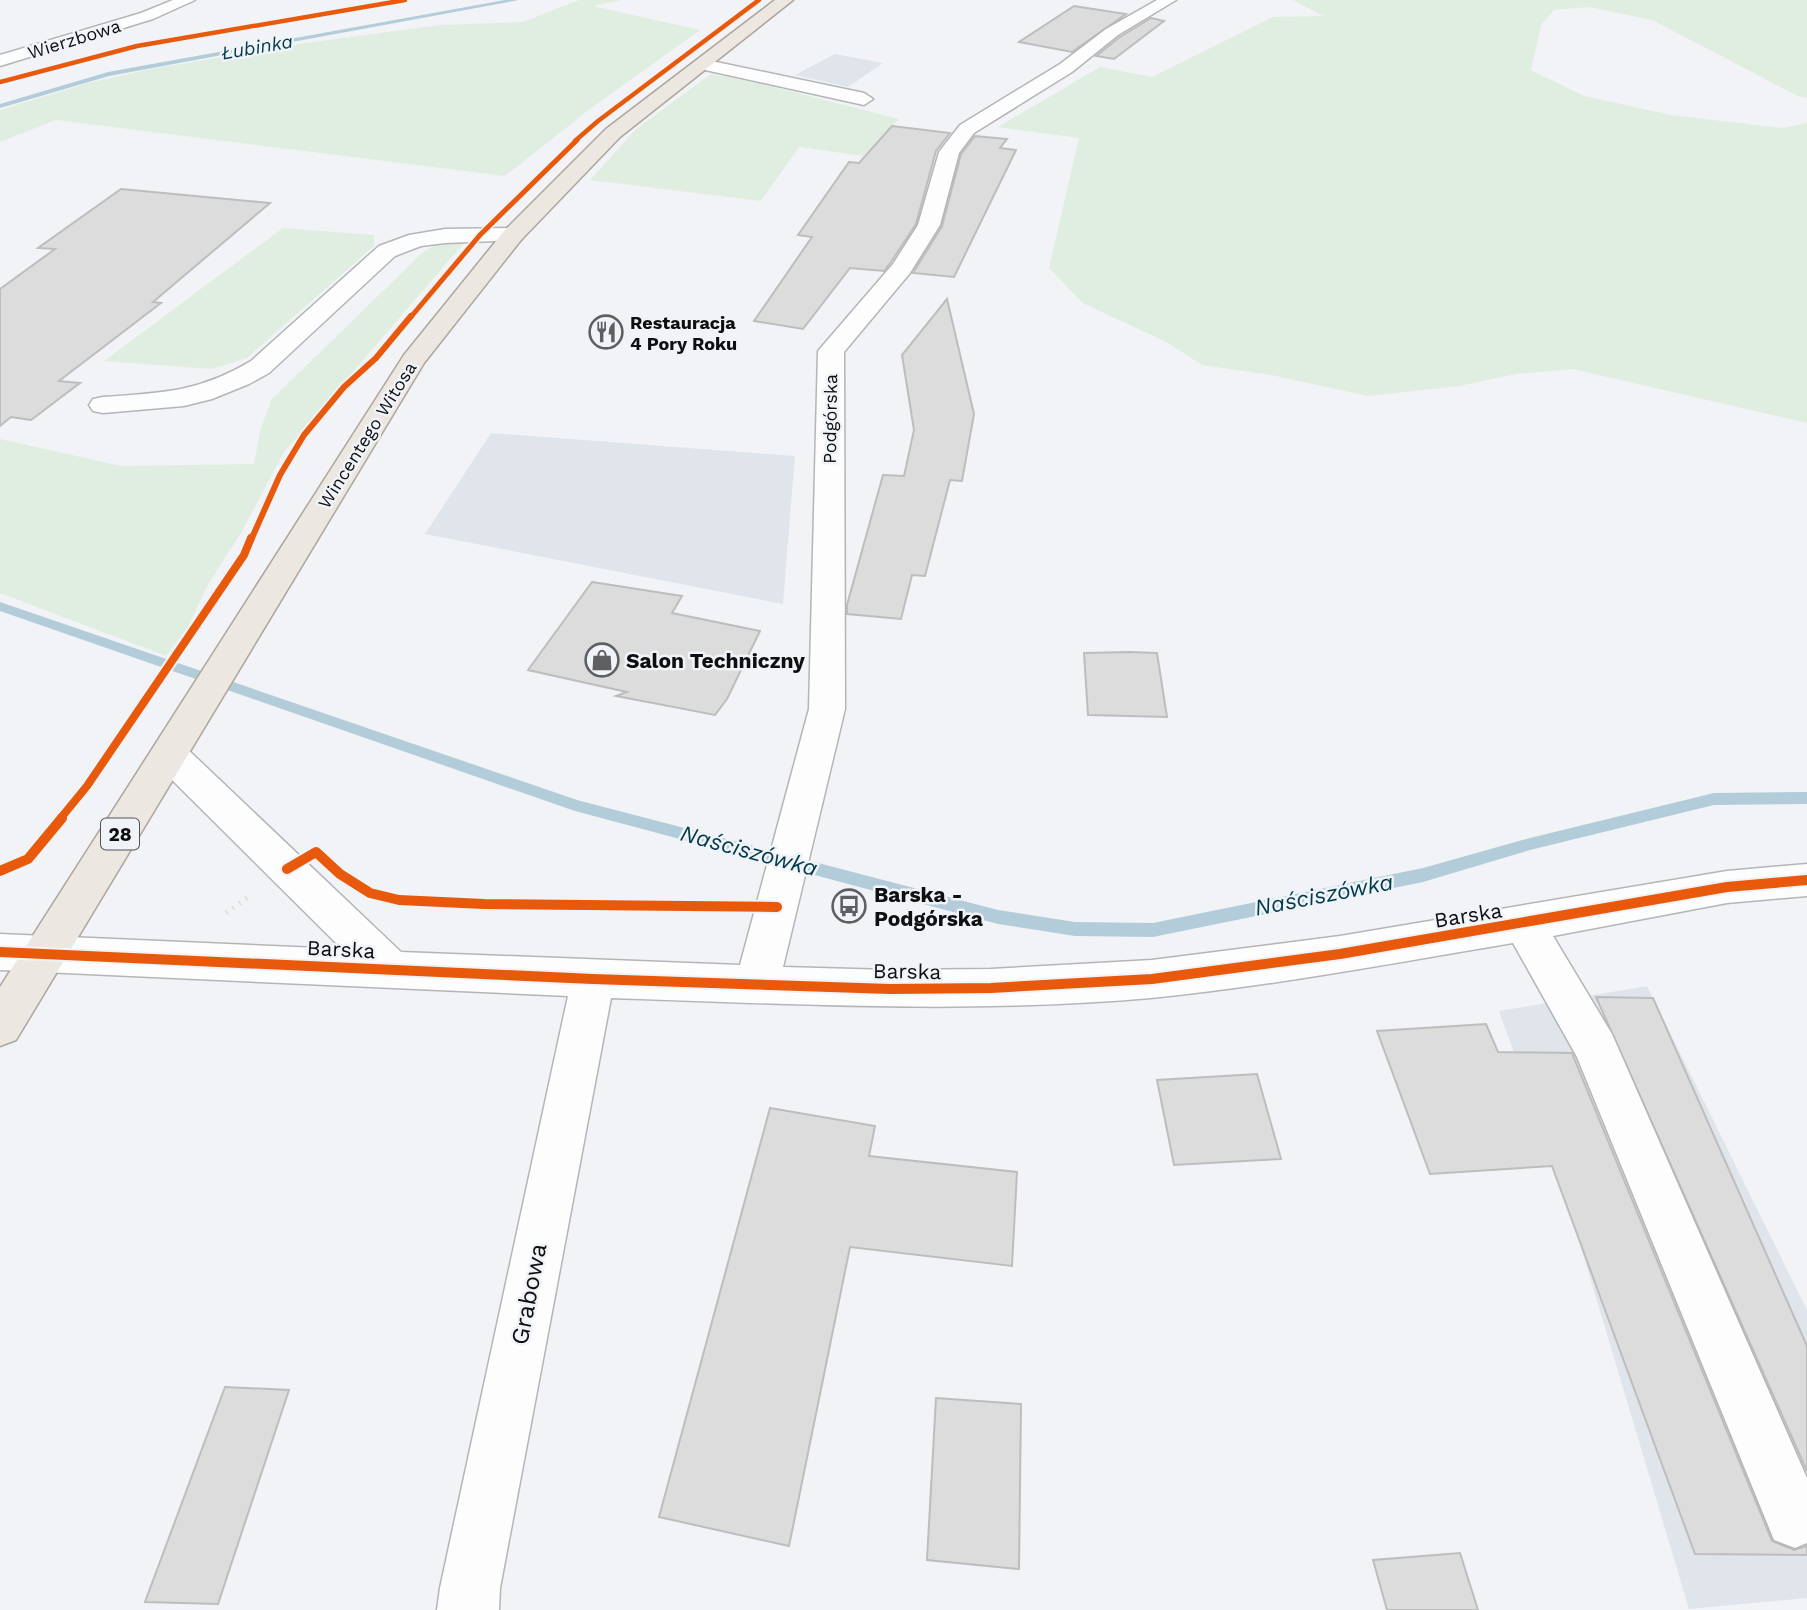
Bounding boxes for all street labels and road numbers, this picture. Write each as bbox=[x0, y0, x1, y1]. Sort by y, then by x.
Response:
street label: Wierzbowa bbox=[25, 15, 123, 63]
street label: Wincentego Witosa bbox=[313, 358, 421, 512]
street label: Podgórska bbox=[819, 374, 841, 464]
road number: 28 bbox=[101, 818, 139, 849]
street label: Barska bbox=[1432, 897, 1504, 933]
street label: Barska bbox=[306, 935, 376, 963]
street label: Barska bbox=[873, 958, 942, 984]
street label: Grabowa bbox=[505, 1241, 553, 1347]

